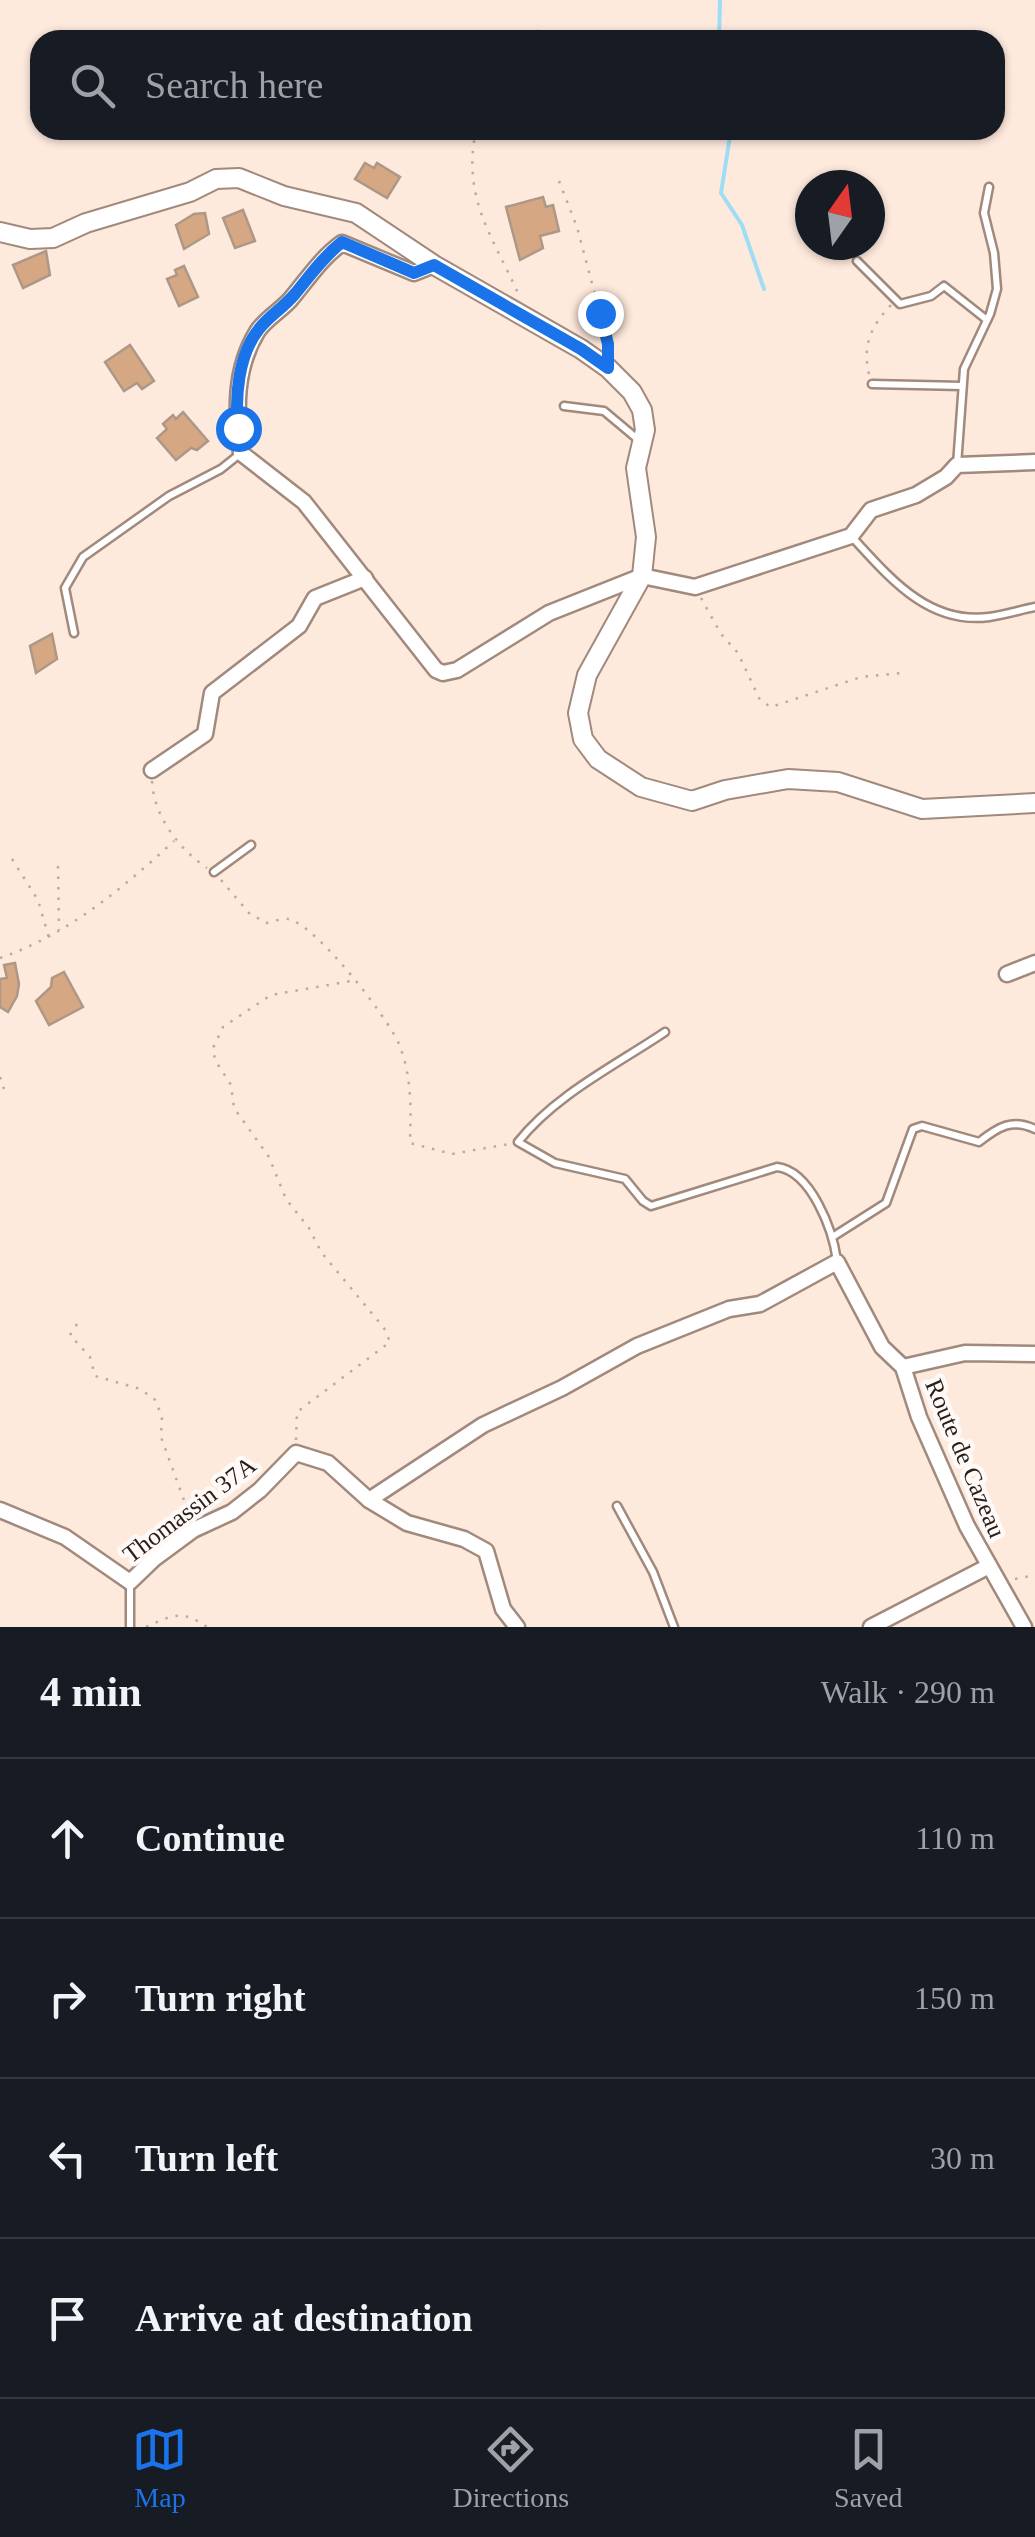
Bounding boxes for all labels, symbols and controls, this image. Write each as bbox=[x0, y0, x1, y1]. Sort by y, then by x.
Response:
search box bbox=[30, 30, 1005, 140]
icon: search bbox=[65, 58, 120, 113]
text: Search here bbox=[145, 64, 323, 106]
north arrow bbox=[795, 170, 885, 260]
route end bbox=[578, 291, 624, 337]
route start bbox=[216, 406, 262, 452]
street label: Route de Cazeau bbox=[920, 1375, 1011, 1542]
street label: Thomassin 37A bbox=[118, 1451, 261, 1568]
text: 4 min bbox=[40, 1669, 142, 1715]
text: Walk · 290 m bbox=[821, 1674, 995, 1710]
icon: ahead bbox=[40, 1811, 95, 1866]
text: Continue bbox=[135, 1817, 285, 1859]
text: 110 m bbox=[915, 1820, 995, 1856]
icon: right bbox=[40, 1971, 95, 2026]
text: Turn right bbox=[135, 1977, 306, 2019]
text: 150 m bbox=[914, 1980, 995, 2016]
icon: left bbox=[40, 2131, 95, 2186]
text: Turn left bbox=[135, 2137, 278, 2179]
text: 30 m bbox=[930, 2140, 995, 2176]
icon: arrive bbox=[40, 2291, 95, 2346]
text: Arrive at destination bbox=[135, 2297, 473, 2339]
tab: Map bbox=[132, 2422, 187, 2514]
tab: Directions bbox=[452, 2422, 569, 2514]
tab: Saved bbox=[834, 2422, 903, 2514]

